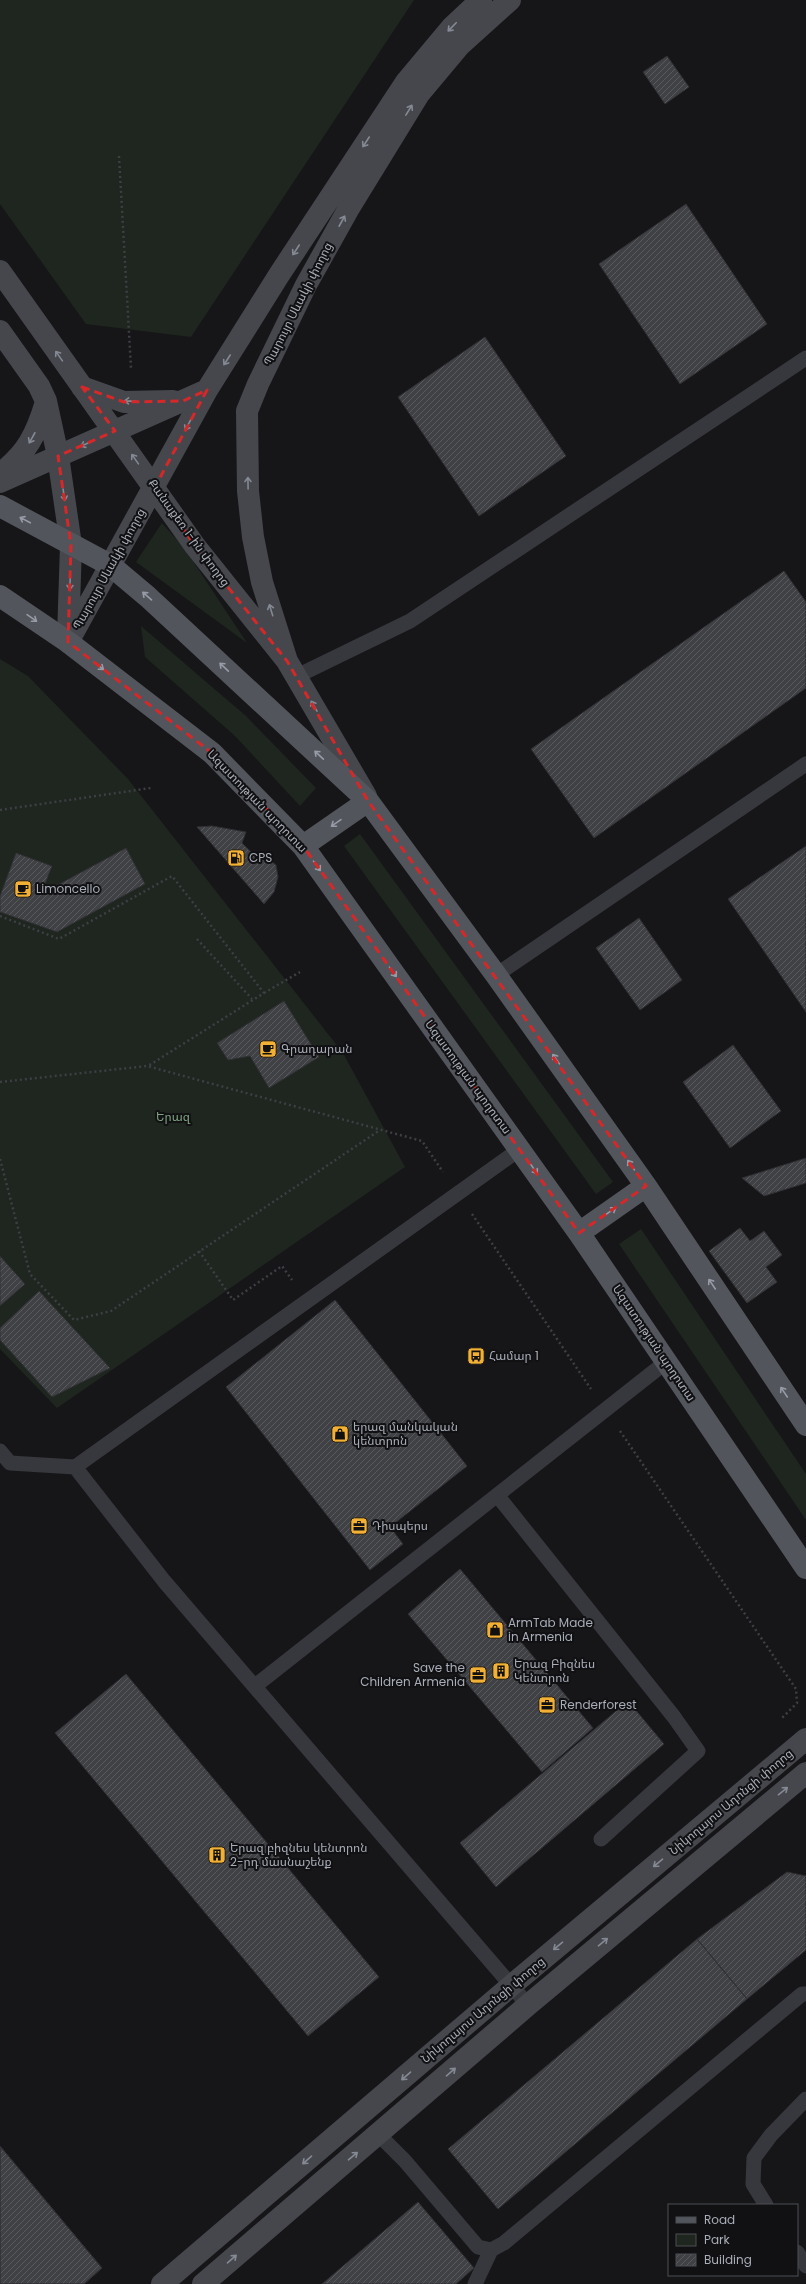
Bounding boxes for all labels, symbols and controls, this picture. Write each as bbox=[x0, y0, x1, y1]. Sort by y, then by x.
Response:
one-way arrow bbox=[447, 22, 457, 32]
one-way arrow bbox=[406, 104, 414, 116]
one-way arrow bbox=[362, 136, 370, 148]
one-way arrow bbox=[338, 215, 346, 227]
street label: Պարույր Սևակի փողոց bbox=[259, 239, 336, 368]
one-way arrow bbox=[292, 244, 300, 255]
one-way arrow bbox=[55, 351, 63, 362]
one-way arrow bbox=[223, 354, 231, 365]
one-way arrow bbox=[124, 398, 137, 405]
one-way arrow bbox=[184, 419, 192, 431]
one-way arrow bbox=[28, 431, 36, 443]
one-way arrow bbox=[81, 441, 93, 448]
one-way arrow bbox=[131, 454, 139, 465]
street label: Քանաքեռ 1-ին փողոց bbox=[145, 475, 234, 590]
one-way arrow bbox=[244, 477, 252, 490]
one-way arrow bbox=[60, 488, 68, 501]
street label: Պարույր Սևակի փողոց bbox=[68, 505, 149, 633]
one-way arrow bbox=[19, 515, 31, 523]
one-way arrow bbox=[66, 577, 73, 590]
one-way arrow bbox=[142, 592, 152, 601]
one-way arrow bbox=[267, 604, 274, 617]
one-way arrow bbox=[26, 614, 37, 622]
one-way arrow bbox=[93, 662, 104, 670]
one-way arrow bbox=[219, 662, 229, 672]
one-way arrow bbox=[310, 700, 317, 712]
street label: Ազատության պողոտա bbox=[204, 745, 311, 856]
one-way arrow bbox=[314, 750, 324, 760]
one-way arrow bbox=[331, 819, 342, 827]
fuel station icon: CPS bbox=[226, 848, 246, 868]
place label: CPS bbox=[249, 849, 272, 866]
one-way arrow bbox=[313, 861, 321, 872]
cafe icon: Limoncello bbox=[13, 879, 33, 899]
place label: Limoncello bbox=[36, 880, 100, 897]
one-way arrow bbox=[389, 966, 397, 977]
street label: Ազատության պողոտա bbox=[421, 1016, 516, 1137]
cafe icon: Գրադարան bbox=[258, 1039, 278, 1059]
place label: Գրադարան bbox=[281, 1040, 352, 1057]
one-way arrow bbox=[552, 1054, 560, 1065]
park label: Երազ bbox=[156, 1108, 191, 1125]
one-way arrow bbox=[627, 1160, 635, 1171]
one-way arrow bbox=[530, 1163, 538, 1174]
one-way arrow bbox=[605, 1207, 616, 1215]
one-way arrow bbox=[708, 1279, 716, 1290]
street label: Ազատության պողոտա bbox=[609, 1281, 700, 1404]
bus stop icon: Համար 1 bbox=[466, 1346, 486, 1366]
place label: Համար 1 bbox=[489, 1347, 539, 1364]
one-way arrow bbox=[780, 1387, 788, 1398]
place label: երազ մանկական կենտրոն bbox=[353, 1418, 458, 1449]
shop icon: երազ մանկական կենտրոն bbox=[330, 1424, 350, 1444]
office icon: Դիսպերս bbox=[349, 1516, 369, 1536]
place label: Դիսպերս bbox=[372, 1517, 428, 1534]
place label: ArmTab Made in Armenia bbox=[508, 1614, 593, 1645]
shop icon: ArmTab Made in Armenia bbox=[485, 1620, 505, 1640]
place label: Երազ Բիզնես Կենտրոն bbox=[514, 1655, 595, 1686]
place label: Save the Children Armenia bbox=[360, 1659, 465, 1690]
building icon: Երազ Բիզնես Կենտրոն bbox=[491, 1661, 511, 1681]
office icon: Save the Children Armenia bbox=[468, 1665, 488, 1685]
office icon: Renderforest bbox=[537, 1695, 557, 1715]
place label: Renderforest bbox=[560, 1696, 637, 1713]
street label: Նիկողայոս Ադոնցի փողոց bbox=[665, 1745, 796, 1859]
one-way arrow bbox=[778, 1787, 789, 1796]
place label: Երազ բիզնես կենտրոն 2-րդ մասնաշենք bbox=[230, 1839, 367, 1870]
building icon: Երազ բիզնես կենտրոն 2-րդ մասնաշենք bbox=[207, 1845, 227, 1865]
one-way arrow bbox=[653, 1858, 663, 1867]
one-way arrow bbox=[598, 1937, 609, 1946]
one-way arrow bbox=[553, 1942, 564, 1951]
street label: Նիկողայոս Ադոնցի փողոց bbox=[417, 1953, 548, 2067]
one-way arrow bbox=[446, 2067, 457, 2076]
one-way arrow bbox=[401, 2071, 411, 2080]
one-way arrow bbox=[348, 2152, 358, 2161]
one-way arrow bbox=[302, 2156, 313, 2165]
legend bbox=[668, 2204, 798, 2276]
text: Road bbox=[704, 2211, 735, 2228]
text: Park bbox=[704, 2231, 731, 2248]
text: Building bbox=[704, 2251, 752, 2268]
one-way arrow bbox=[227, 2254, 238, 2263]

